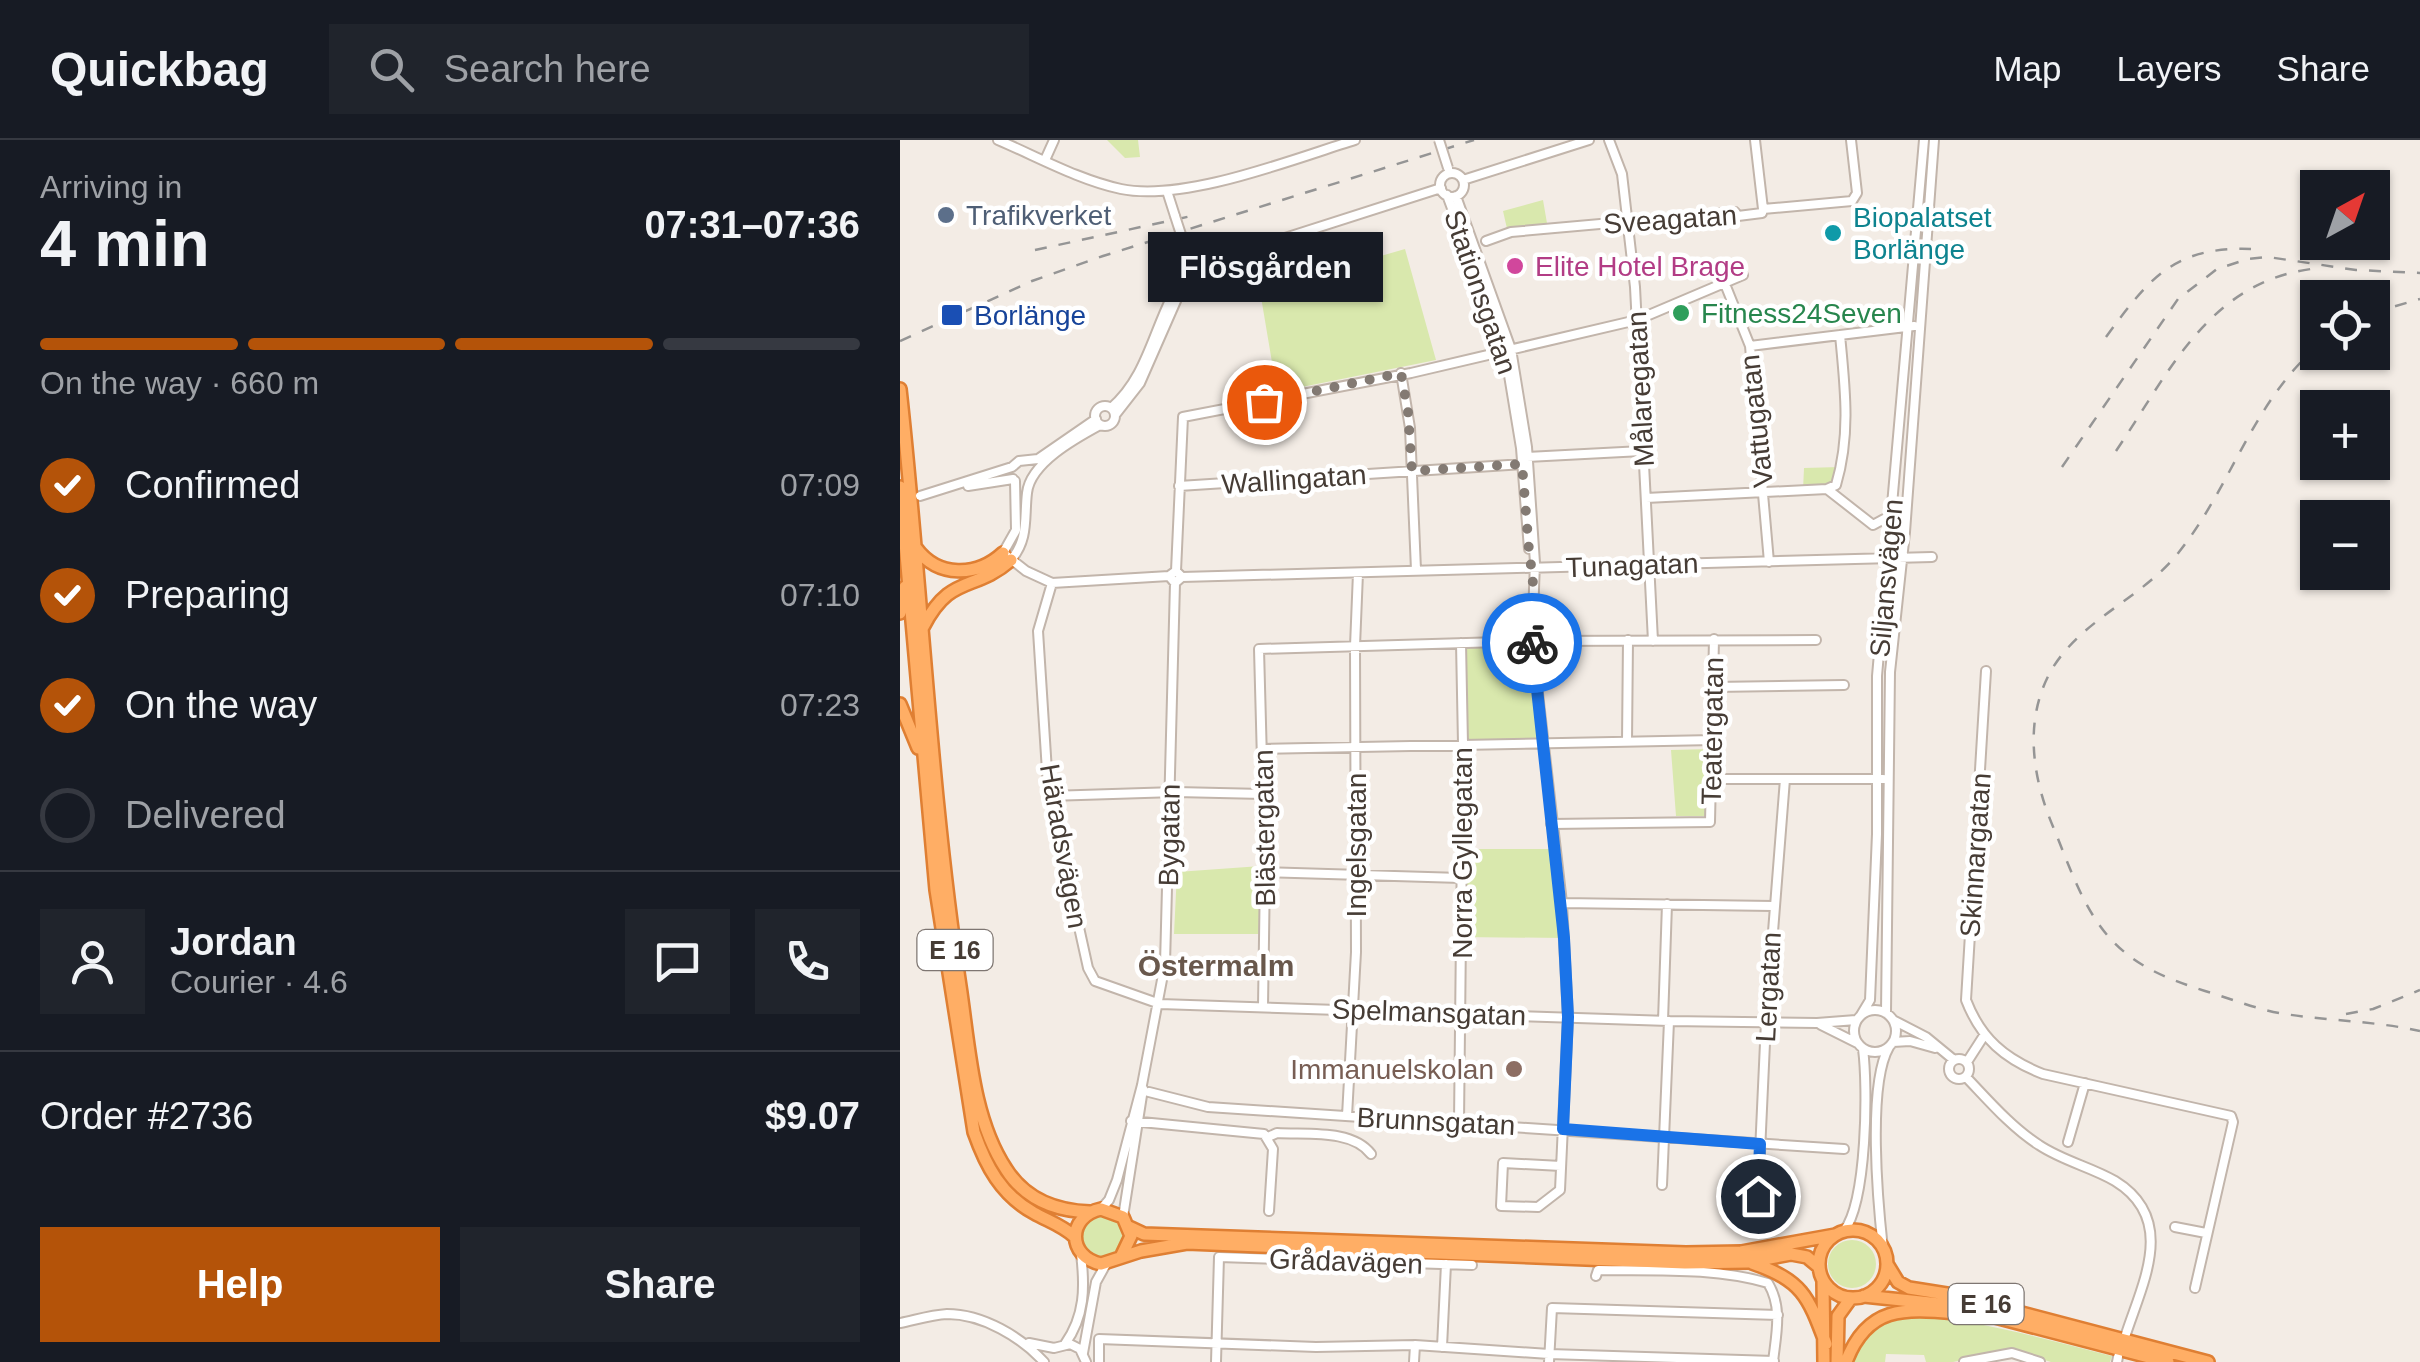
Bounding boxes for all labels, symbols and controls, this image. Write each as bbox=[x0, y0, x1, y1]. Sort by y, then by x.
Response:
search box bbox=[329, 24, 1029, 114]
icon: search bbox=[364, 42, 419, 97]
text: Quickbag bbox=[50, 43, 269, 96]
text: Search here bbox=[444, 48, 651, 90]
text: Map bbox=[1993, 49, 2062, 88]
text: Layers bbox=[2117, 49, 2222, 88]
text: Share bbox=[2277, 49, 2370, 88]
text: Arriving in bbox=[40, 169, 182, 205]
north arrow bbox=[2300, 170, 2390, 260]
map controls bbox=[2300, 170, 2390, 590]
street label: Sveagatan bbox=[1602, 199, 1738, 240]
place label: Trafikverket bbox=[966, 200, 1111, 231]
place label: Biopalatset Borlänge bbox=[1853, 202, 1992, 265]
text: 07:31–07:36 bbox=[644, 204, 860, 246]
marker: Trafikverket bbox=[935, 204, 957, 226]
street label: Stationsgatan bbox=[1438, 206, 1523, 378]
text: 4 min bbox=[40, 207, 210, 280]
marker: Biopalatset Borlänge bbox=[1822, 222, 1844, 244]
callout: Flösgården bbox=[1146, 232, 1382, 302]
text: Flösgården bbox=[1179, 249, 1352, 285]
place label: Elite Hotel Brage bbox=[1535, 251, 1745, 282]
marker: Elite Hotel Brage bbox=[1504, 255, 1526, 277]
button: locate bbox=[2300, 280, 2390, 370]
place label: Fitness24Seven bbox=[1701, 298, 1902, 329]
place label: Borlänge bbox=[974, 300, 1086, 331]
marker: Borlänge bbox=[939, 302, 965, 328]
marker: Fitness24Seven bbox=[1670, 302, 1692, 324]
street label: Målaregatan bbox=[1621, 310, 1660, 468]
street label: Vattugatan bbox=[1734, 353, 1779, 489]
pin bbox=[1222, 360, 1307, 445]
text: On the way · 660 m bbox=[40, 365, 319, 401]
icon: bag bbox=[1237, 375, 1292, 430]
button: + bbox=[2300, 390, 2390, 480]
icon: check bbox=[40, 458, 95, 513]
street label: Wallingatan bbox=[1220, 459, 1368, 500]
text: Confirmed bbox=[125, 464, 300, 506]
text: 07:09 bbox=[780, 467, 860, 503]
street label: Siljansvägen bbox=[1864, 498, 1909, 658]
button: − bbox=[2300, 500, 2390, 590]
street label: Tunagatan bbox=[1565, 548, 1699, 583]
icon: check bbox=[40, 568, 95, 623]
text: Preparing bbox=[125, 574, 290, 616]
text: 07:10 bbox=[780, 577, 860, 613]
courier bbox=[1482, 593, 1582, 693]
icon: bike bbox=[1505, 616, 1560, 671]
street label: Teatergatan bbox=[1696, 657, 1729, 805]
icon: check bbox=[40, 678, 95, 733]
text: On the way bbox=[125, 684, 317, 726]
text: 07:23 bbox=[780, 687, 860, 723]
street label: Norra Gyllegatan bbox=[1447, 747, 1478, 959]
street label: Blästergatan bbox=[1248, 749, 1281, 907]
street label: Häradsvägen bbox=[1034, 761, 1093, 931]
street label: Skinnargatan bbox=[1954, 772, 1997, 938]
street label: Ingelsgatan bbox=[1341, 773, 1372, 917]
street label: Bygatan bbox=[1153, 783, 1186, 887]
text: Delivered bbox=[125, 794, 286, 836]
button: person bbox=[40, 909, 145, 1014]
button: chat bbox=[625, 909, 730, 1014]
button: phone bbox=[755, 909, 860, 1014]
text: Jordan bbox=[170, 921, 297, 963]
road number: E 16 bbox=[918, 930, 992, 970]
street label: Lergatan bbox=[1750, 931, 1787, 1043]
district label: Östermalm bbox=[1138, 949, 1294, 982]
text: Courier · 4.6 bbox=[170, 964, 348, 1000]
street label: Spelmansgatan bbox=[1331, 994, 1527, 1031]
place label: Immanuelskolan bbox=[1290, 1054, 1494, 1085]
marker: Immanuelskolan bbox=[1503, 1058, 1525, 1080]
text: Order #2736 bbox=[40, 1095, 253, 1137]
text: $9.07 bbox=[765, 1095, 860, 1137]
street label: Brunnsgatan bbox=[1356, 1102, 1516, 1141]
pin bbox=[1716, 1154, 1801, 1239]
icon: home bbox=[1731, 1169, 1786, 1224]
button: Help bbox=[40, 1227, 440, 1342]
button: Share bbox=[460, 1227, 860, 1342]
street label: Grådavägen bbox=[1268, 1243, 1424, 1280]
road number: E 16 bbox=[1948, 1284, 2024, 1324]

